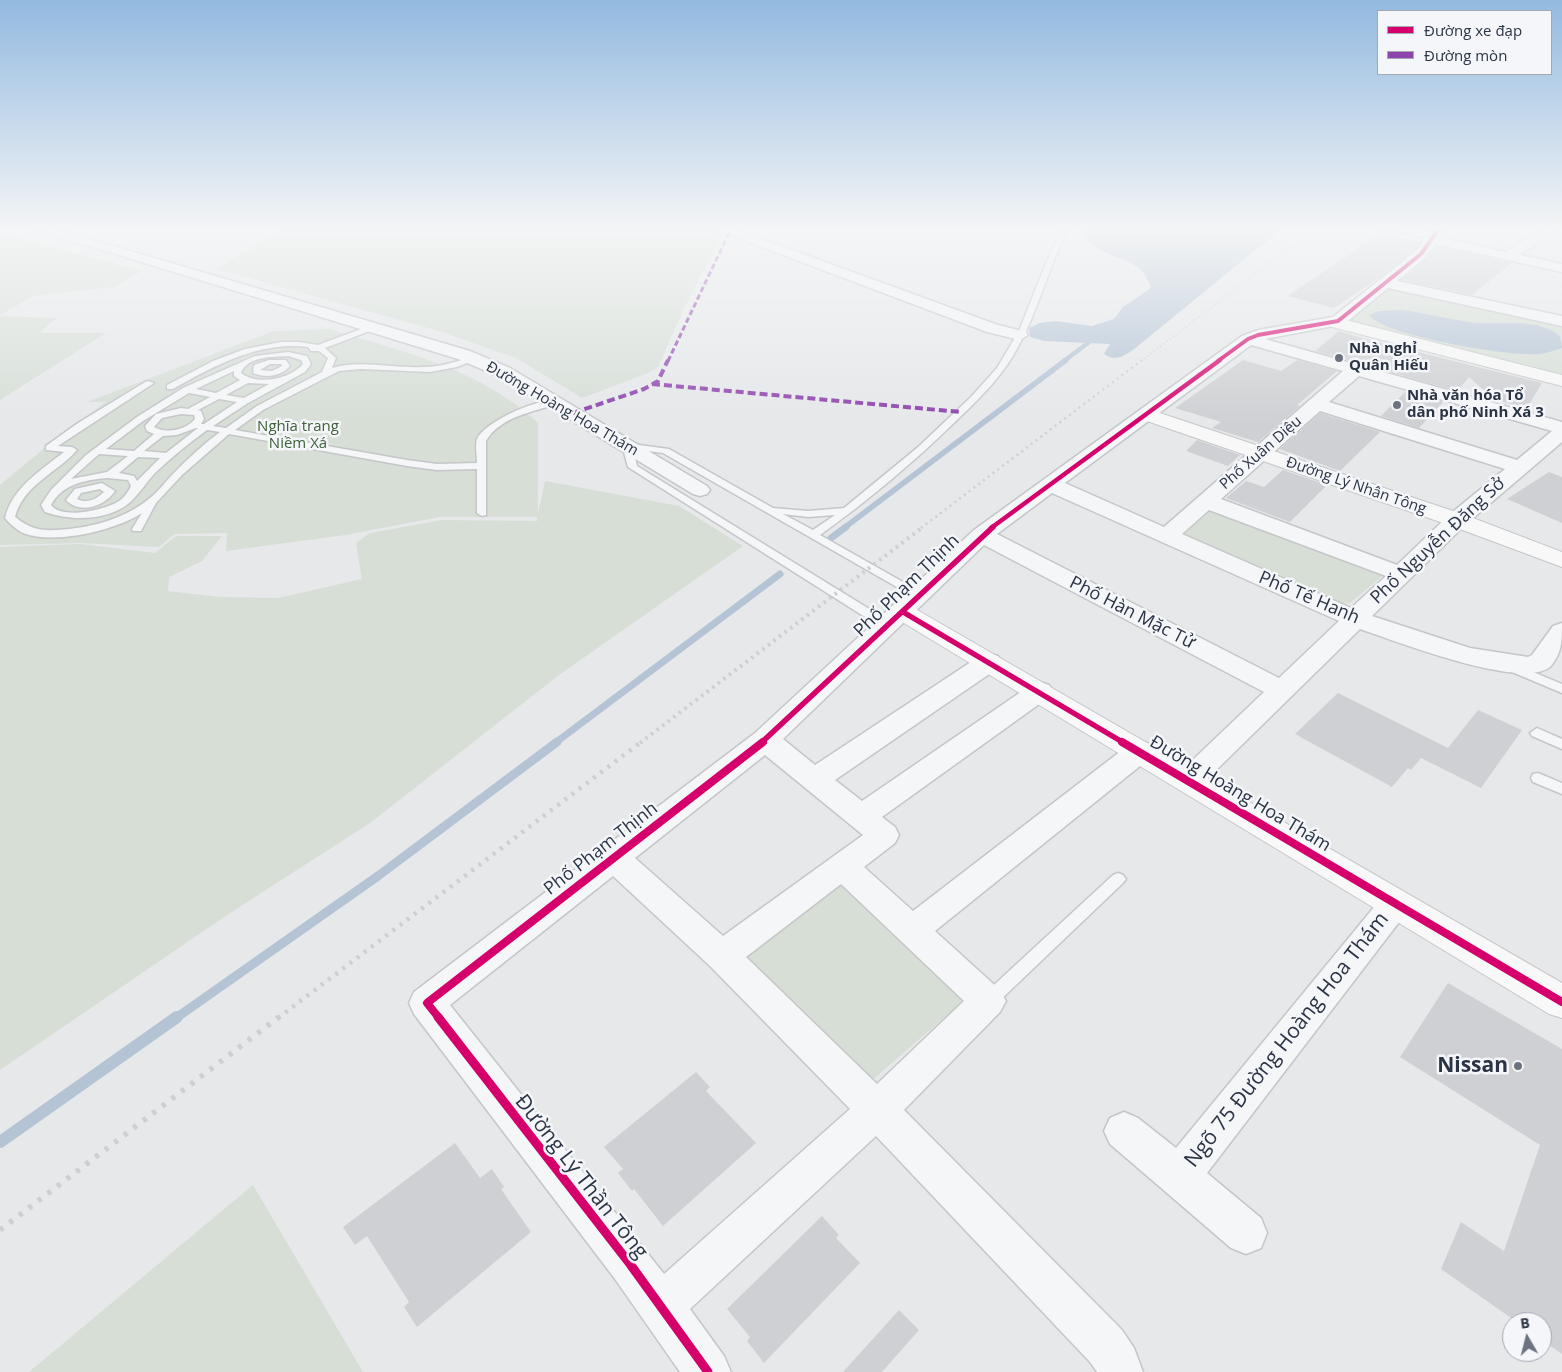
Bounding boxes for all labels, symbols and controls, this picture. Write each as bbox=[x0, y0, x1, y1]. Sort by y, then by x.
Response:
legend bbox=[1377, 10, 1552, 75]
text: Đường xe đạp bbox=[1424, 20, 1522, 40]
text: Đường mòn bbox=[1424, 45, 1507, 65]
place label: Nhà nghỉ Quân Hiếu bbox=[1349, 340, 1428, 375]
marker: Nhà nghỉ Quân Hiếu bbox=[1333, 352, 1345, 364]
street label: Đường Hoàng Hoa Thám bbox=[483, 358, 641, 460]
place label: Nhà văn hóa Tổ dân phố Ninh Xá 3 bbox=[1407, 387, 1544, 422]
marker: Nhà văn hóa Tổ dân phố Ninh Xá 3 bbox=[1391, 399, 1403, 411]
street label: Phố Xuân Diệu bbox=[1216, 413, 1306, 493]
park label: Nghĩa trang Niềm Xá bbox=[257, 418, 339, 453]
street label: Đường Lý Nhân Tông bbox=[1284, 454, 1428, 518]
street label: Phố Nguyễn Đăng Sở bbox=[1366, 473, 1510, 609]
street label: Phố Phạm Thịnh bbox=[850, 530, 964, 642]
street label: Phố Tế Hanh bbox=[1255, 567, 1363, 629]
street label: Phố Hàn Mặc Tử bbox=[1066, 572, 1198, 654]
street label: Đường Hoàng Hoa Thám bbox=[1146, 731, 1334, 857]
street label: Phố Phạm Thịnh bbox=[540, 798, 662, 900]
street label: Ngõ 75 Đường Hoàng Hoa Thám bbox=[1180, 907, 1394, 1173]
place label: Nissan bbox=[1437, 1053, 1508, 1079]
marker: Nissan bbox=[1512, 1060, 1524, 1072]
street label: Đường Lý Thần Tông bbox=[509, 1090, 653, 1264]
north arrow bbox=[1502, 1312, 1552, 1362]
text: B bbox=[1519, 1313, 1531, 1333]

